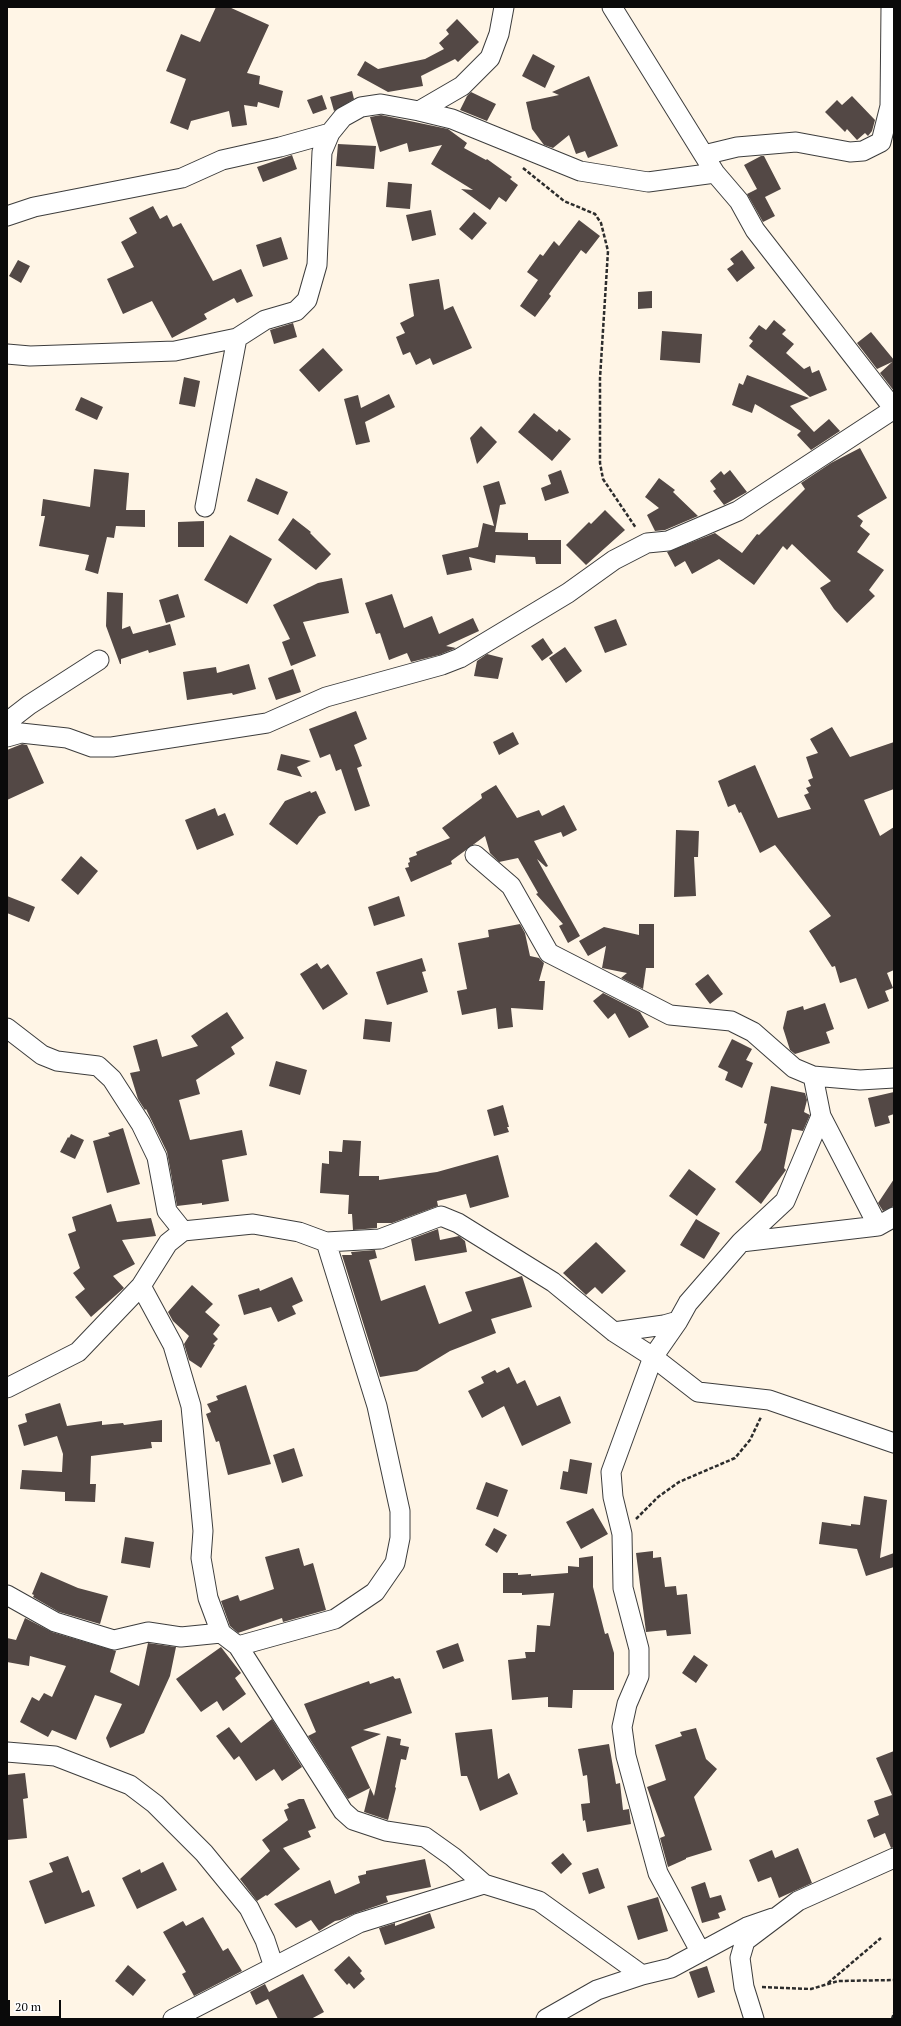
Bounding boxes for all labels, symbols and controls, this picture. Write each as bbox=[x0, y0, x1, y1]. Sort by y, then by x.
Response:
scale bar bbox=[10, 1992, 63, 2018]
text: 20 m bbox=[15, 1999, 41, 2014]

